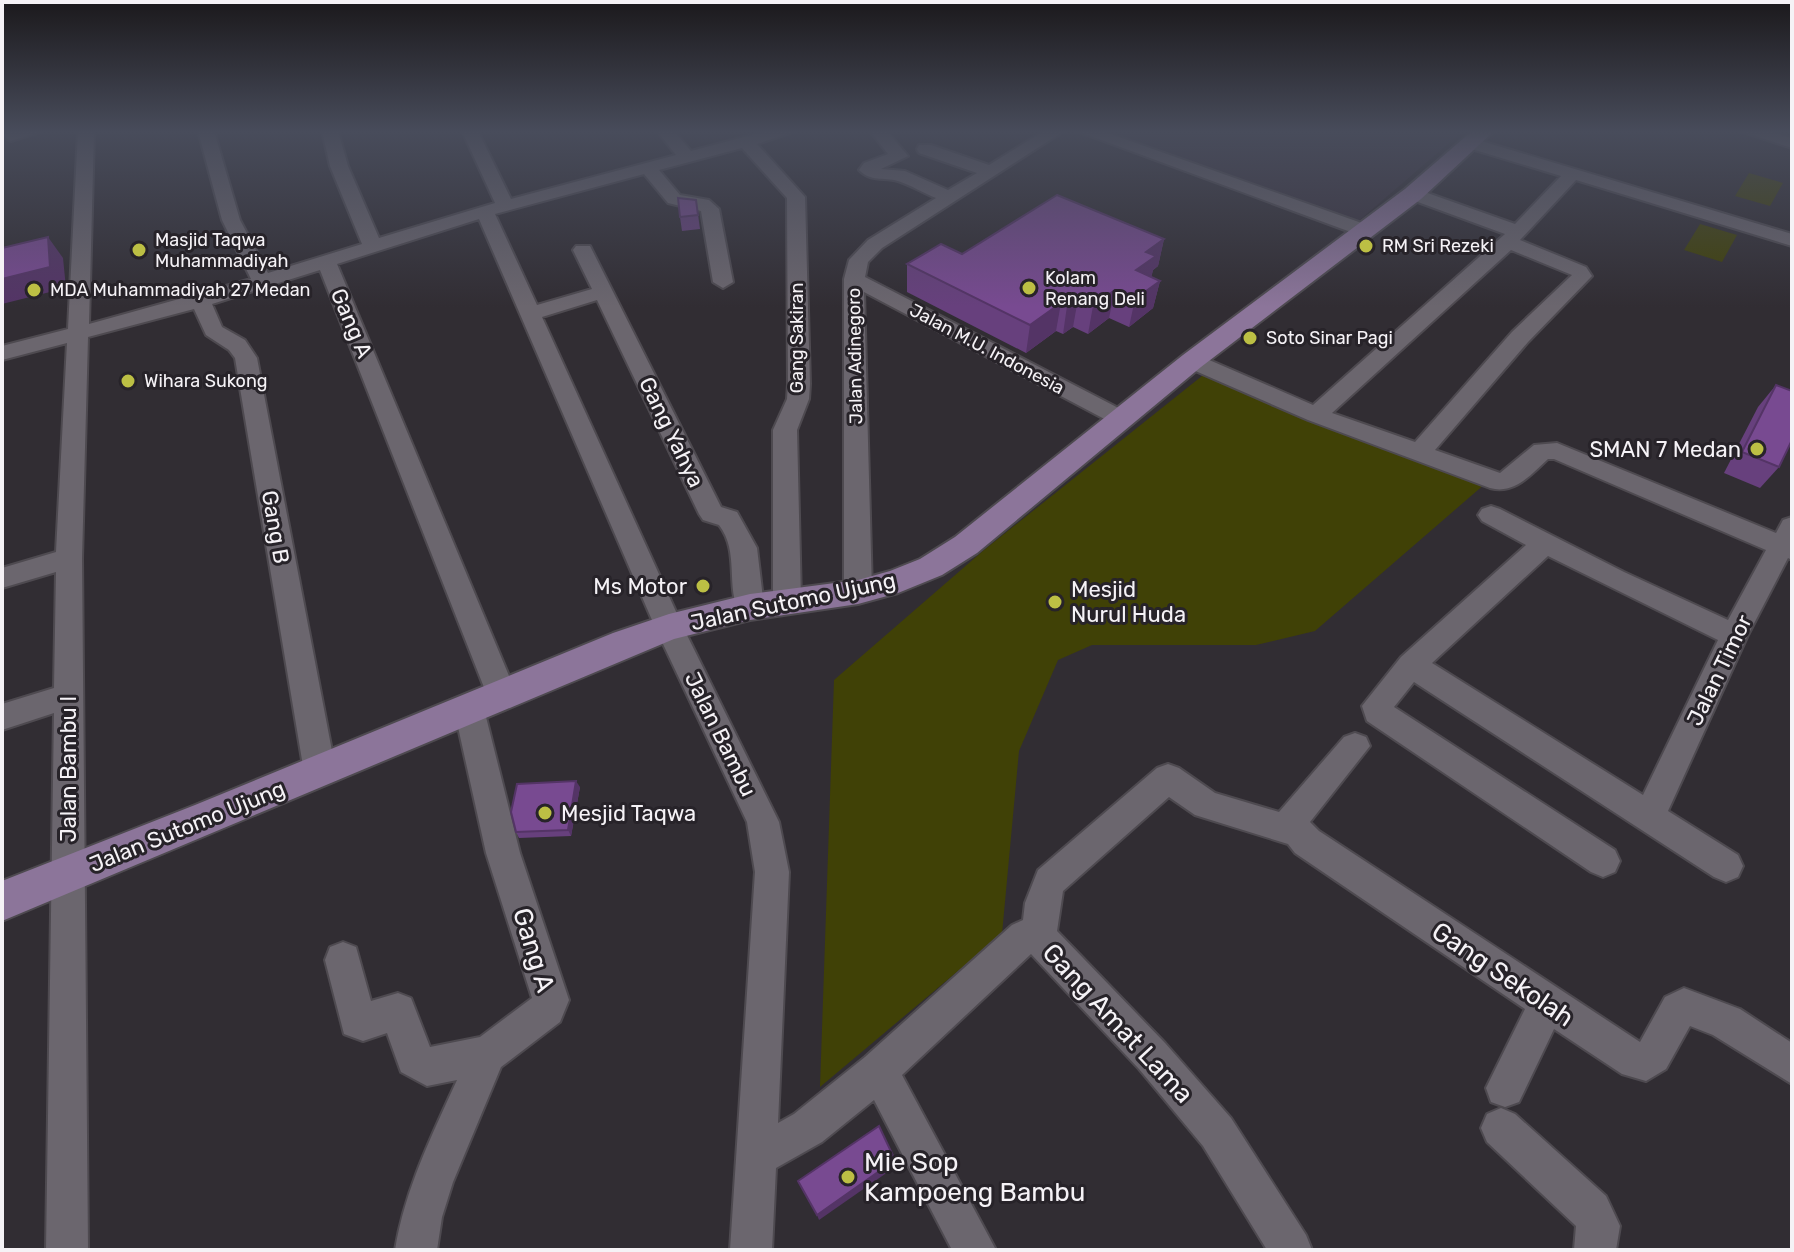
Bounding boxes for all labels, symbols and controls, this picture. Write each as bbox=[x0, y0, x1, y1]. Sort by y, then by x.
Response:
place label: Masjid Taqwa Muhammadiyah bbox=[155, 229, 289, 272]
place label: RM Sri Rezeki bbox=[1382, 235, 1494, 257]
marker: RM Sri Rezeki bbox=[1357, 237, 1375, 255]
marker: Masjid Taqwa Muhammadiyah bbox=[130, 241, 148, 259]
place label: Kolam Renang Deli bbox=[1045, 267, 1145, 310]
place label: MDA Muhammadiyah 27 Medan bbox=[50, 279, 311, 301]
marker: Kolam Renang Deli bbox=[1020, 279, 1038, 297]
marker: MDA Muhammadiyah 27 Medan bbox=[25, 281, 43, 299]
street label: Gang Sakiran bbox=[786, 283, 808, 393]
street label: Gang A bbox=[325, 284, 378, 362]
street label: Jalan Adinegoro bbox=[843, 288, 867, 424]
street label: Jalan M.U. Indonesia bbox=[906, 299, 1068, 399]
place label: Soto Sinar Pagi bbox=[1266, 327, 1393, 349]
marker: Soto Sinar Pagi bbox=[1241, 329, 1259, 347]
place label: Wihara Sukong bbox=[144, 370, 268, 392]
marker: Wihara Sukong bbox=[119, 372, 137, 390]
street label: Gang Yahya bbox=[633, 373, 710, 492]
place label: SMAN 7 Medan bbox=[1589, 436, 1741, 463]
marker: SMAN 7 Medan bbox=[1748, 440, 1766, 458]
street label: Gang B bbox=[256, 488, 295, 566]
street label: Jalan Sutomo Ujung bbox=[688, 567, 898, 636]
place label: Ms Motor bbox=[593, 573, 688, 600]
place label: Mesjid Nurul Huda bbox=[1071, 576, 1186, 628]
marker: Ms Motor bbox=[694, 577, 712, 595]
marker: Mesjid Nurul Huda bbox=[1046, 593, 1064, 611]
street label: Jalan Timor bbox=[1681, 610, 1758, 730]
street label: Jalan Bambu bbox=[679, 668, 762, 801]
street label: Jalan Bambu I bbox=[55, 696, 82, 842]
street label: Jalan Sutomo Ujung bbox=[85, 775, 289, 878]
place label: Mesjid Taqwa bbox=[561, 800, 696, 827]
marker: Mesjid Taqwa bbox=[536, 804, 554, 822]
street label: Gang A bbox=[506, 904, 561, 996]
street label: Gang Sekolah bbox=[1426, 916, 1580, 1033]
street label: Gang Amat Lama bbox=[1036, 937, 1199, 1110]
place label: Mie Sop Kampoeng Bambu bbox=[864, 1147, 1086, 1208]
marker: Mie Sop Kampoeng Bambu bbox=[839, 1168, 857, 1186]

